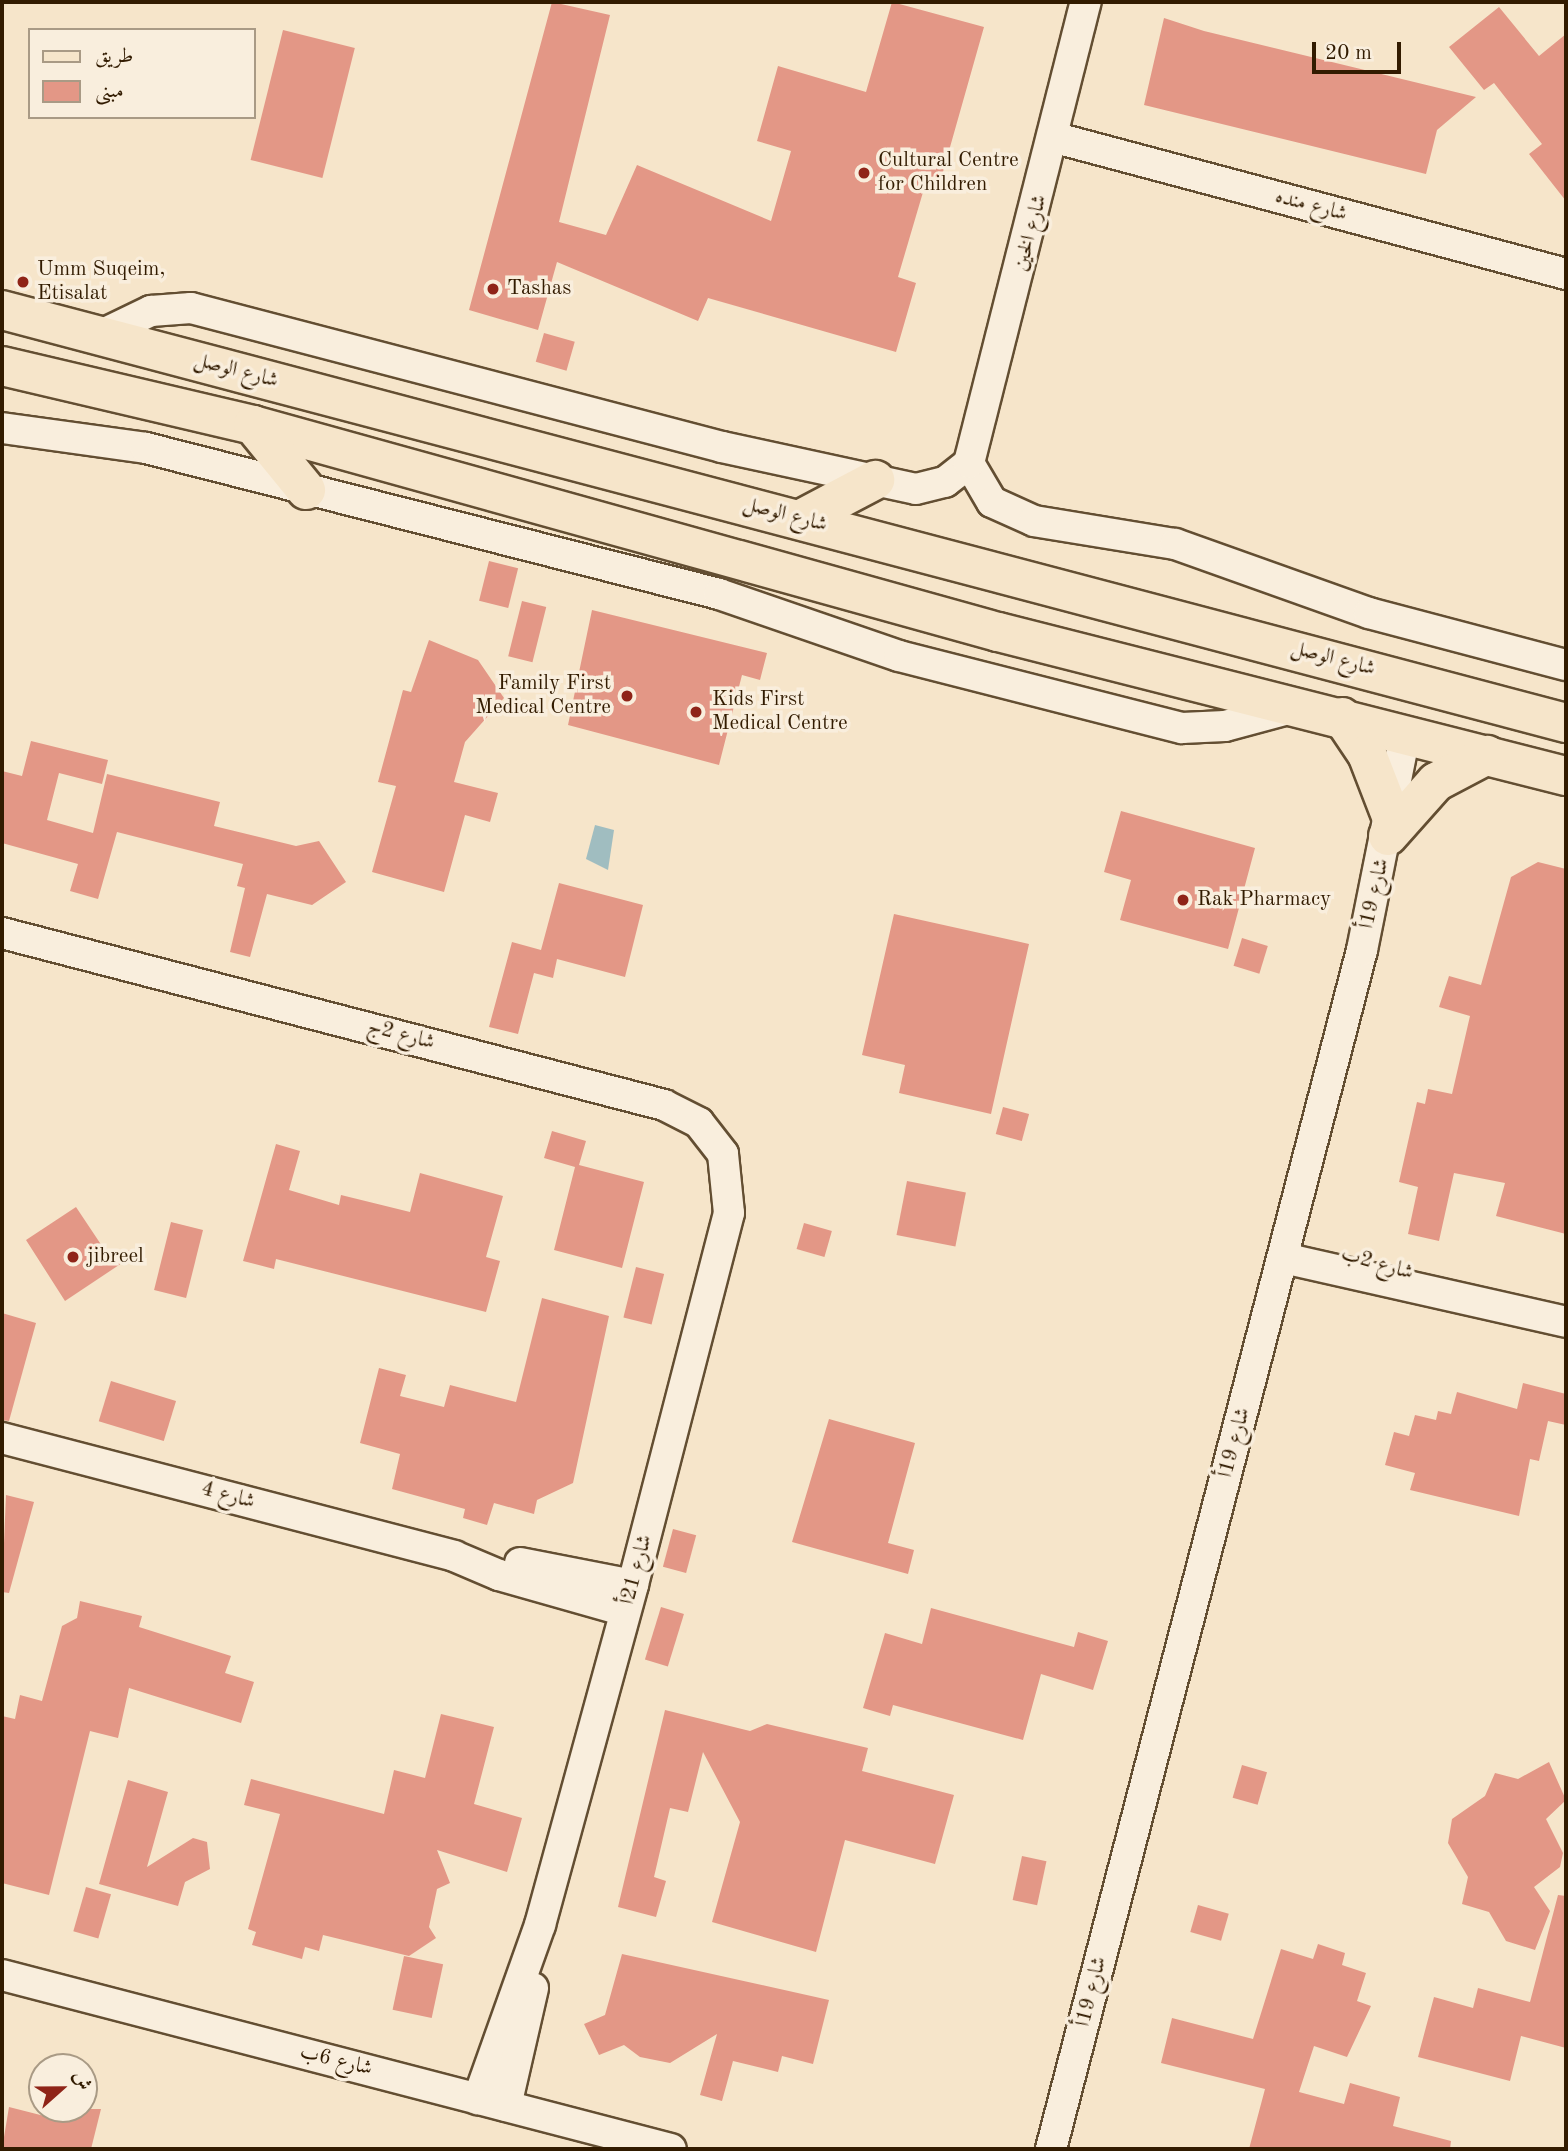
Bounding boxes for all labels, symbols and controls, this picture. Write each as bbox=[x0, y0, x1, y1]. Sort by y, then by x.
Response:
legend bbox=[28, 28, 256, 119]
scale bar bbox=[1316, 28, 1405, 72]
text: 20 m bbox=[1325, 43, 1372, 64]
text: طريق bbox=[95, 46, 133, 67]
text: مبنى bbox=[95, 81, 124, 102]
place label: Cultural Centre for Children bbox=[878, 148, 1019, 198]
marker: Cultural Centre for Children bbox=[856, 165, 872, 181]
street label: شارع منده bbox=[1272, 184, 1350, 228]
street label: شارع الخين bbox=[1009, 192, 1053, 274]
place label: Umm Suqeim, Etisalat bbox=[37, 257, 165, 307]
marker: Umm Suqeim, Etisalat bbox=[15, 274, 31, 290]
place label: Tashas bbox=[507, 276, 571, 302]
marker: Tashas bbox=[485, 281, 501, 297]
street label: شارع الوصل bbox=[191, 348, 281, 394]
street label: شارع الوصل bbox=[740, 492, 830, 538]
street label: شارع الوصل bbox=[1288, 636, 1378, 682]
place label: Family First Medical Centre bbox=[475, 671, 611, 721]
marker: Family First Medical Centre bbox=[617, 686, 637, 706]
place label: Kids First Medical Centre bbox=[712, 687, 848, 737]
marker: Kids First Medical Centre bbox=[686, 702, 706, 722]
street label: شارع 19أ bbox=[1355, 856, 1395, 932]
place label: Rak Pharmacy bbox=[1197, 887, 1331, 913]
marker: Rak Pharmacy bbox=[1175, 892, 1191, 908]
street label: شارع 2ج bbox=[365, 1014, 437, 1056]
street label: شارع 2ب bbox=[1338, 1242, 1416, 1286]
place label: jibreel bbox=[87, 1244, 144, 1270]
marker: jibreel bbox=[65, 1249, 81, 1265]
street label: شارع 19أ bbox=[1214, 1405, 1256, 1481]
street label: شارع 4 bbox=[198, 1477, 258, 1515]
street label: شارع 21أ bbox=[616, 1532, 658, 1608]
street label: شارع 19أ bbox=[1071, 1954, 1113, 2030]
street label: شارع 6ب bbox=[297, 2040, 375, 2082]
north arrow bbox=[28, 2053, 98, 2123]
text: ش bbox=[69, 2069, 93, 2093]

